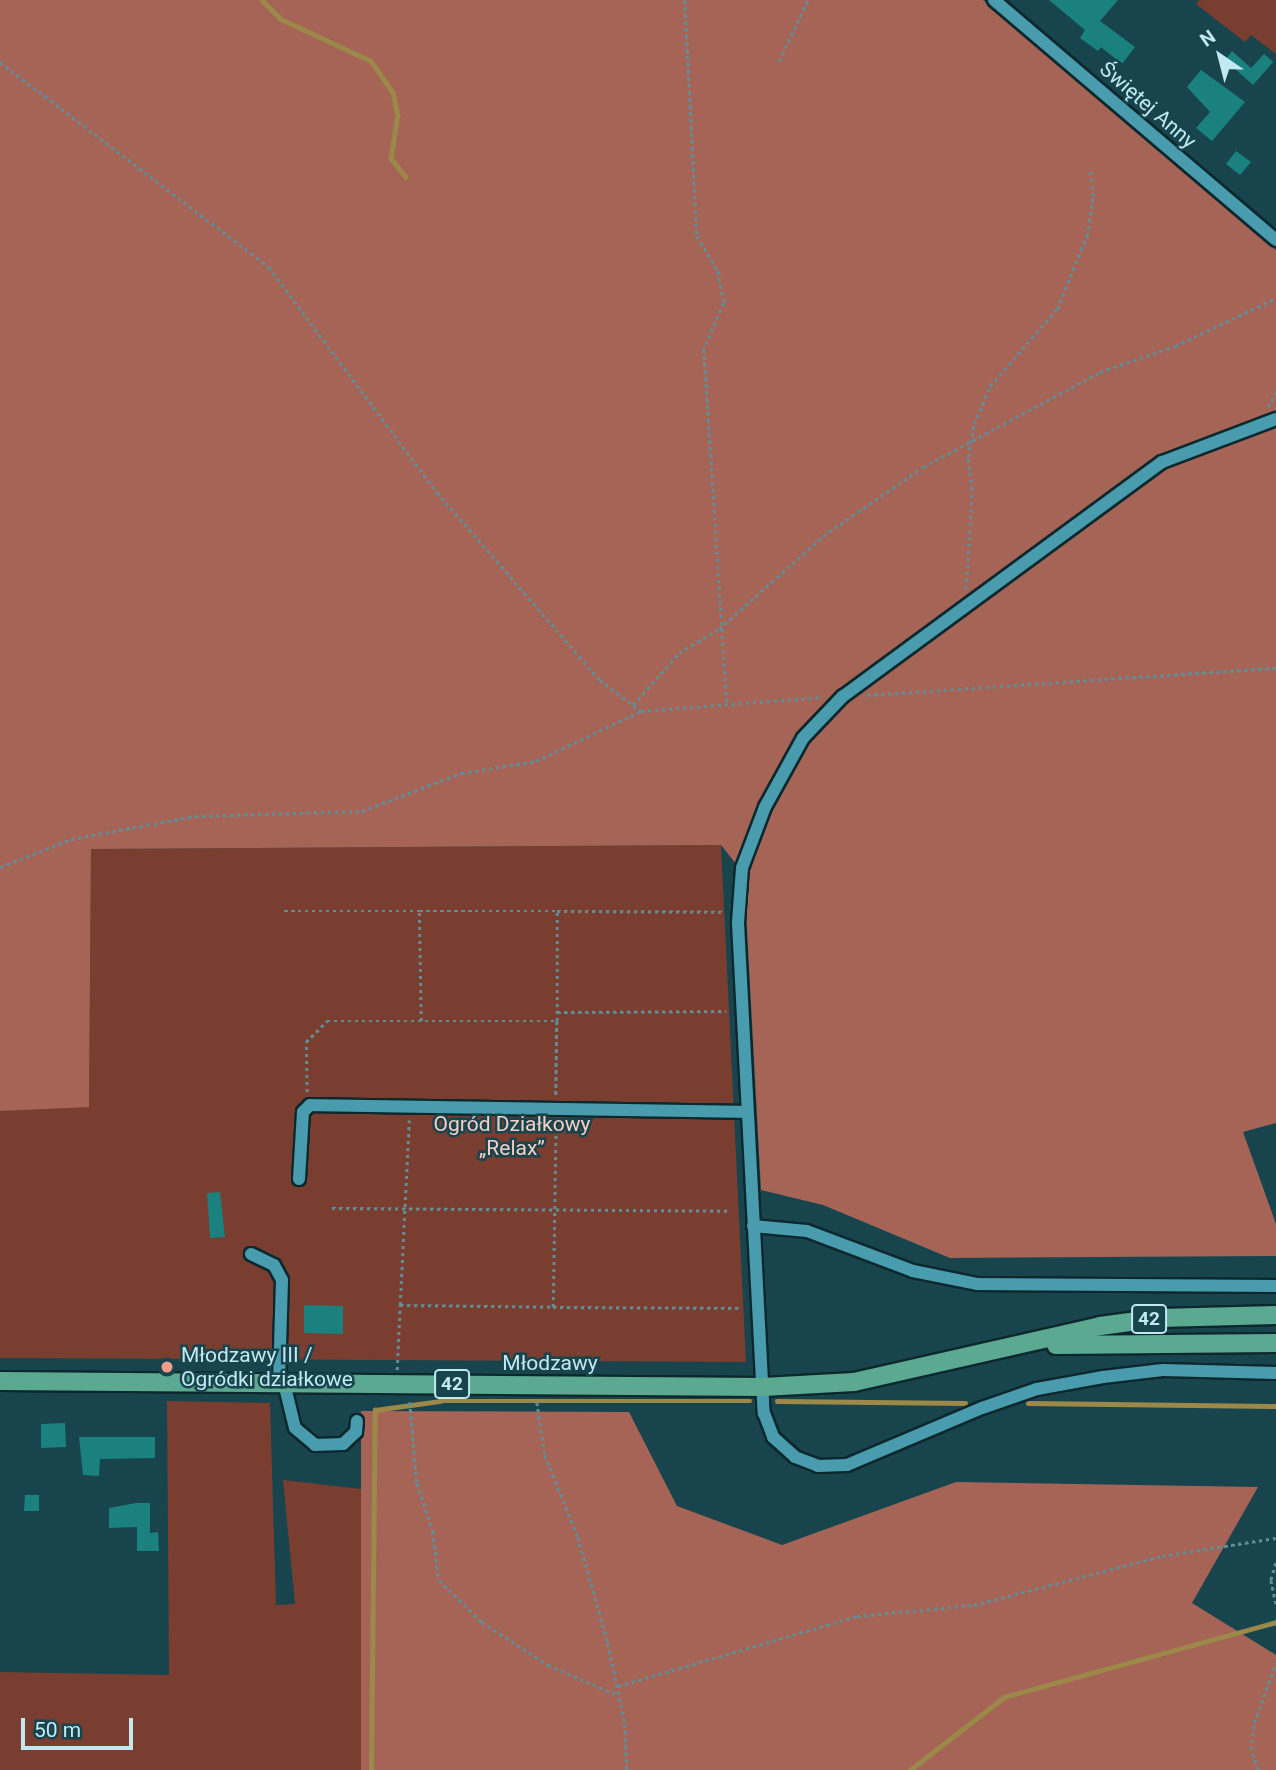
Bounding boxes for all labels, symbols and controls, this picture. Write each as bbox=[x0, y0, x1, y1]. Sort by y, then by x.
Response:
north arrow bbox=[1185, 21, 1255, 91]
text: N bbox=[1196, 25, 1220, 52]
street label: Świętej Anny bbox=[1095, 56, 1201, 154]
park label: Ogród Działkowy „Relax” bbox=[434, 1111, 590, 1161]
road number: 42 bbox=[1130, 1303, 1168, 1334]
place label: Młodzawy III / Ogródki działkowe bbox=[181, 1342, 353, 1392]
street label: Młodzawy bbox=[502, 1350, 598, 1376]
marker: Młodzawy III / Ogródki działkowe bbox=[159, 1359, 175, 1375]
road number: 42 bbox=[433, 1368, 471, 1400]
scale bar bbox=[24, 1704, 136, 1748]
text: 50 m bbox=[34, 1718, 81, 1742]

